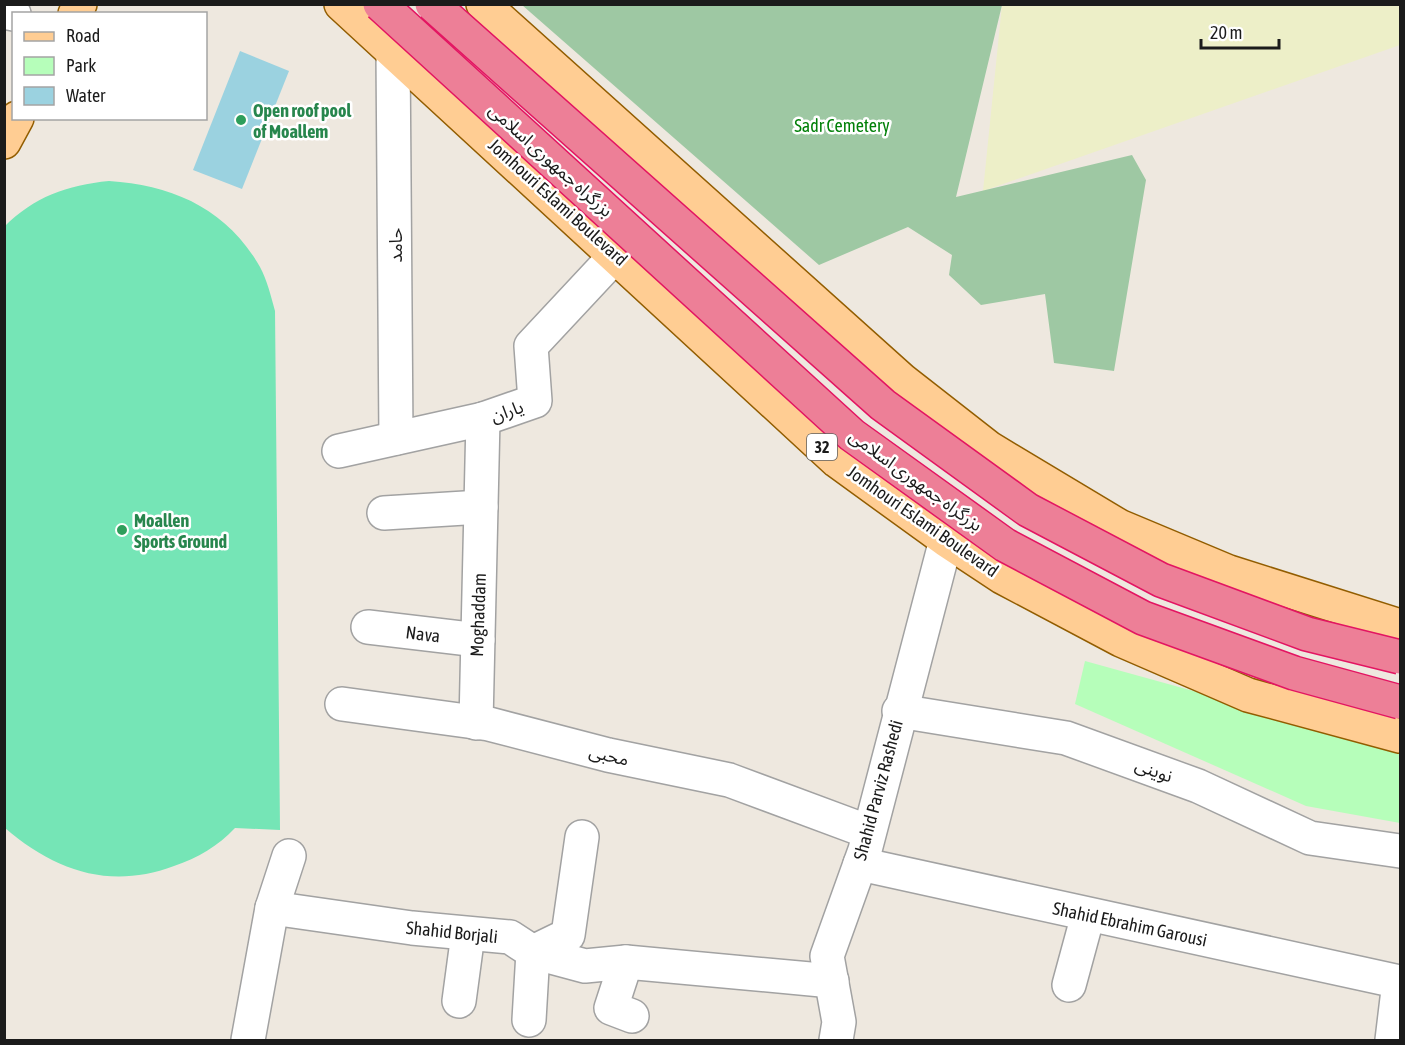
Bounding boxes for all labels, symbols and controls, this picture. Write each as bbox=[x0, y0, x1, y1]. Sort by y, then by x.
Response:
legend bbox=[12, 12, 207, 120]
scale bar bbox=[1201, 12, 1279, 50]
text: 20 m bbox=[1210, 22, 1242, 43]
text: Road bbox=[66, 25, 100, 46]
text: Park bbox=[66, 55, 96, 76]
text: Water bbox=[66, 85, 106, 106]
street label: بزرگراه جمهوری اسلامی bbox=[484, 99, 617, 222]
place label: Open roof pool of Moallem bbox=[253, 100, 352, 142]
marker: Open roof pool of Moallem bbox=[234, 113, 248, 127]
park label: Sadr Cemetery bbox=[794, 115, 890, 136]
street label: Jomhouri Eslami Boulevard bbox=[484, 134, 632, 270]
street label: حامد bbox=[385, 228, 406, 262]
street label: یاران bbox=[488, 396, 527, 427]
street label: بزرگراه جمهوری اسلامی bbox=[845, 425, 987, 536]
road number: 32 bbox=[807, 434, 837, 460]
street label: Jomhouri Eslami Boulevard bbox=[843, 461, 1003, 581]
place label: Moallen Sports Ground bbox=[134, 510, 227, 552]
marker: Moallen Sports Ground bbox=[115, 523, 129, 537]
street label: Moghaddam bbox=[466, 573, 490, 657]
street label: Nava bbox=[405, 621, 441, 647]
street label: Shahid Parviz Rashedi bbox=[849, 718, 907, 862]
street label: محبی bbox=[587, 740, 631, 771]
street label: نوینی bbox=[1132, 754, 1176, 787]
street label: Shahid Ebrahim Garousi bbox=[1051, 897, 1209, 951]
street label: Shahid Borjali bbox=[405, 917, 499, 947]

